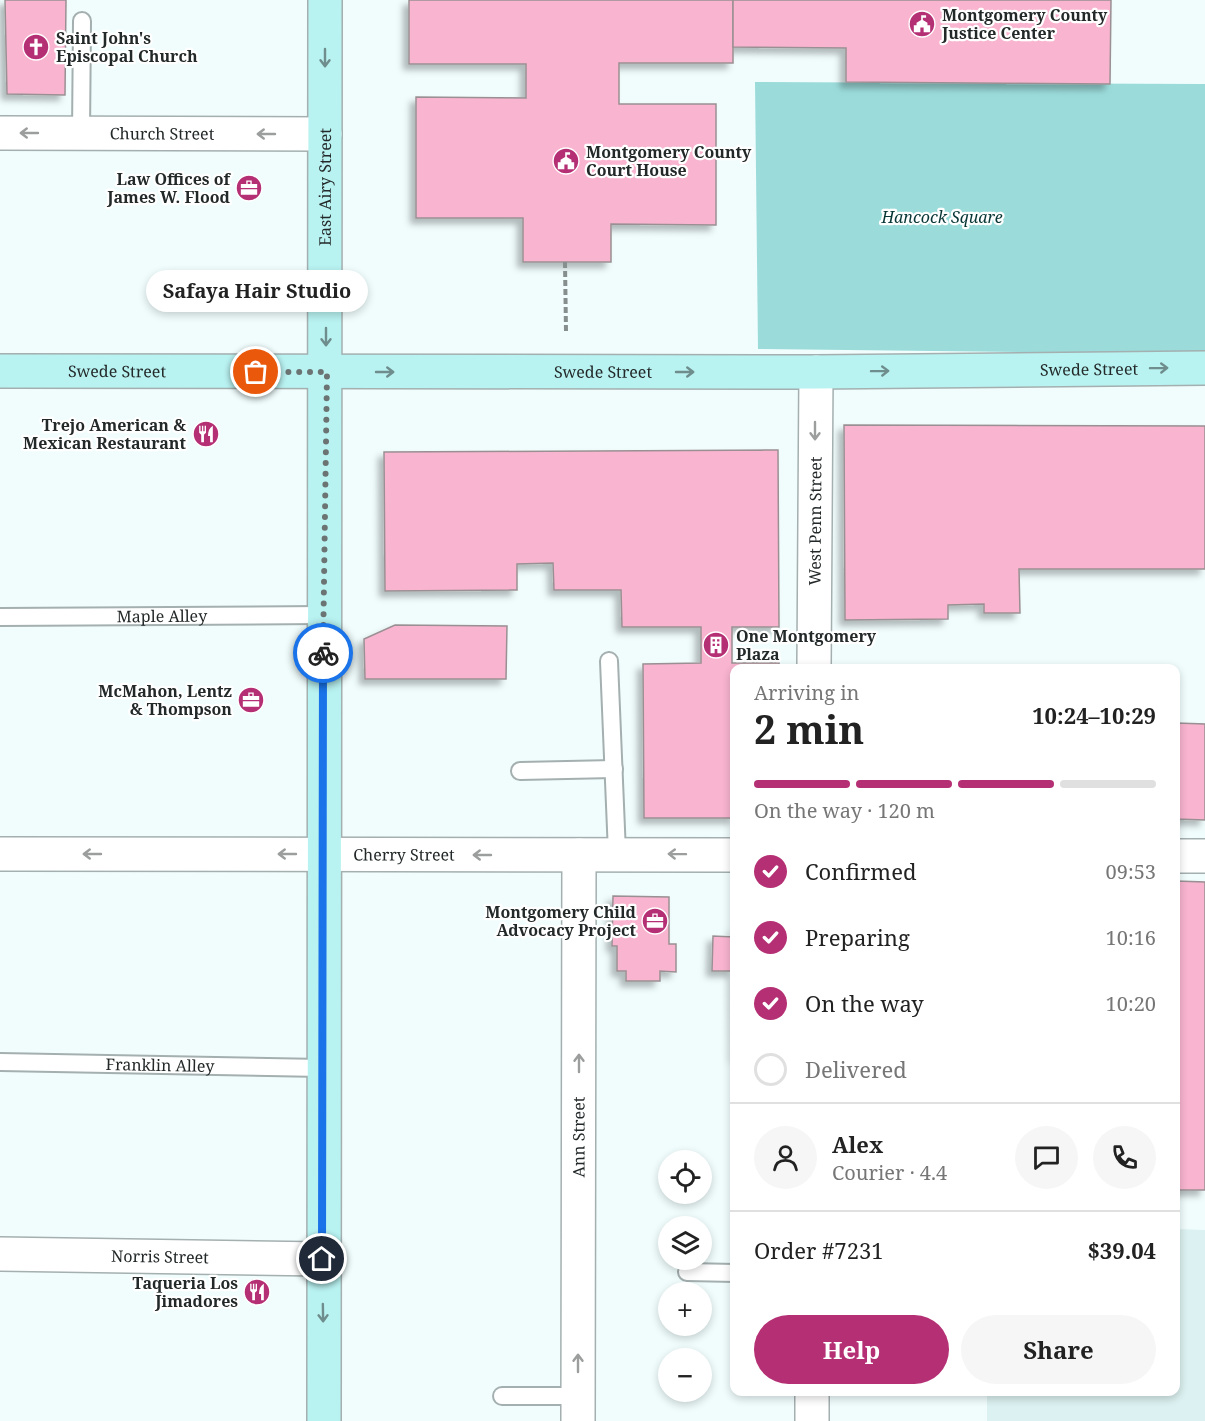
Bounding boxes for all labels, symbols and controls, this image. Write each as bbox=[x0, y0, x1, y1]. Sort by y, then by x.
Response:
place label: Montgomery County Justice Center bbox=[941, 4, 1108, 44]
public building icon: Montgomery County Justice Center bbox=[907, 9, 937, 39]
place label: Saint John's Episcopal Church bbox=[56, 27, 198, 67]
church icon: Saint John's Episcopal Church bbox=[21, 32, 51, 62]
one-way arrow bbox=[319, 48, 331, 68]
street label: Church Street bbox=[110, 122, 215, 145]
one-way arrow bbox=[20, 127, 40, 139]
one-way arrow bbox=[257, 128, 277, 140]
street label: East Airy Street bbox=[314, 128, 336, 246]
place label: Montgomery County Court House bbox=[586, 141, 752, 181]
public building icon: Montgomery County Court House bbox=[551, 146, 581, 176]
place label: Law Offices of James W. Flood bbox=[106, 168, 231, 208]
office icon: Law Offices of James W. Flood bbox=[234, 173, 264, 203]
park label: Hancock Square bbox=[880, 206, 1003, 228]
callout: Safaya Hair Studio bbox=[145, 270, 367, 312]
text: Safaya Hair Studio bbox=[163, 277, 351, 304]
one-way arrow bbox=[320, 327, 332, 347]
pin bbox=[230, 346, 281, 397]
icon: bag bbox=[239, 355, 272, 388]
street label: Swede Street bbox=[1040, 358, 1139, 381]
street label: Swede Street bbox=[68, 360, 166, 382]
street label: Swede Street bbox=[554, 361, 652, 383]
one-way arrow bbox=[1148, 362, 1168, 374]
one-way arrow bbox=[869, 365, 889, 377]
one-way arrow bbox=[374, 366, 394, 378]
one-way arrow bbox=[674, 366, 694, 378]
place label: Trejo American & Mexican Restaurant bbox=[23, 414, 187, 454]
restaurant icon: Trejo American & Mexican Restaurant bbox=[191, 419, 221, 449]
one-way arrow bbox=[809, 420, 821, 440]
street label: West Penn Street bbox=[804, 456, 826, 586]
street label: Maple Alley bbox=[117, 605, 208, 627]
courier bbox=[293, 623, 353, 683]
place label: One Montgomery Plaza bbox=[736, 625, 877, 665]
building icon: One Montgomery Plaza bbox=[701, 630, 731, 660]
icon: bike bbox=[307, 637, 340, 670]
text: Arriving in bbox=[754, 679, 859, 706]
place label: McMahon, Lentz & Thompson bbox=[98, 680, 232, 720]
office icon: McMahon, Lentz & Thompson bbox=[236, 685, 266, 715]
text: 10:24–10:29 bbox=[1032, 700, 1156, 730]
text: 2 min bbox=[754, 702, 864, 755]
text: On the way · 120 m bbox=[754, 797, 935, 824]
street label: Cherry Street bbox=[353, 843, 455, 866]
one-way arrow bbox=[82, 848, 102, 860]
one-way arrow bbox=[277, 848, 297, 860]
one-way arrow bbox=[667, 848, 687, 860]
one-way arrow bbox=[472, 849, 492, 861]
icon: check bbox=[754, 855, 787, 888]
text: Confirmed bbox=[805, 856, 916, 886]
text: 09:53 bbox=[1106, 858, 1156, 885]
place label: Montgomery Child Advocacy Project bbox=[485, 901, 637, 941]
office icon: Montgomery Child Advocacy Project bbox=[640, 906, 670, 936]
icon: check bbox=[754, 921, 787, 954]
text: Preparing bbox=[805, 922, 910, 952]
text: 10:16 bbox=[1106, 924, 1156, 951]
icon: check bbox=[754, 987, 787, 1020]
text: On the way bbox=[805, 988, 924, 1018]
text: 10:20 bbox=[1106, 990, 1156, 1017]
street label: Franklin Alley bbox=[105, 1053, 216, 1077]
one-way arrow bbox=[573, 1053, 585, 1073]
text: Delivered bbox=[805, 1054, 907, 1084]
street label: Ann Street bbox=[567, 1096, 590, 1177]
button: person bbox=[754, 1126, 817, 1189]
button: chat bbox=[1015, 1126, 1078, 1189]
button: phone bbox=[1093, 1126, 1156, 1189]
text: Alex bbox=[832, 1129, 883, 1159]
map controls bbox=[658, 1150, 712, 1402]
button: locate bbox=[658, 1150, 712, 1204]
text: Courier · 4.4 bbox=[832, 1159, 947, 1186]
button: layers bbox=[658, 1216, 712, 1270]
pin bbox=[296, 1233, 347, 1284]
text: Order #7231 bbox=[754, 1235, 884, 1265]
text: $39.04 bbox=[1087, 1235, 1156, 1265]
icon: home bbox=[305, 1242, 338, 1275]
street label: Norris Street bbox=[111, 1245, 209, 1268]
place label: Taqueria Los Jimadores bbox=[132, 1272, 238, 1312]
restaurant icon: Taqueria Los Jimadores bbox=[242, 1277, 272, 1307]
button: + bbox=[658, 1282, 712, 1336]
one-way arrow bbox=[317, 1302, 329, 1322]
button: Help bbox=[754, 1315, 949, 1384]
button: Share bbox=[961, 1315, 1156, 1384]
button: − bbox=[658, 1348, 712, 1402]
one-way arrow bbox=[572, 1353, 584, 1373]

